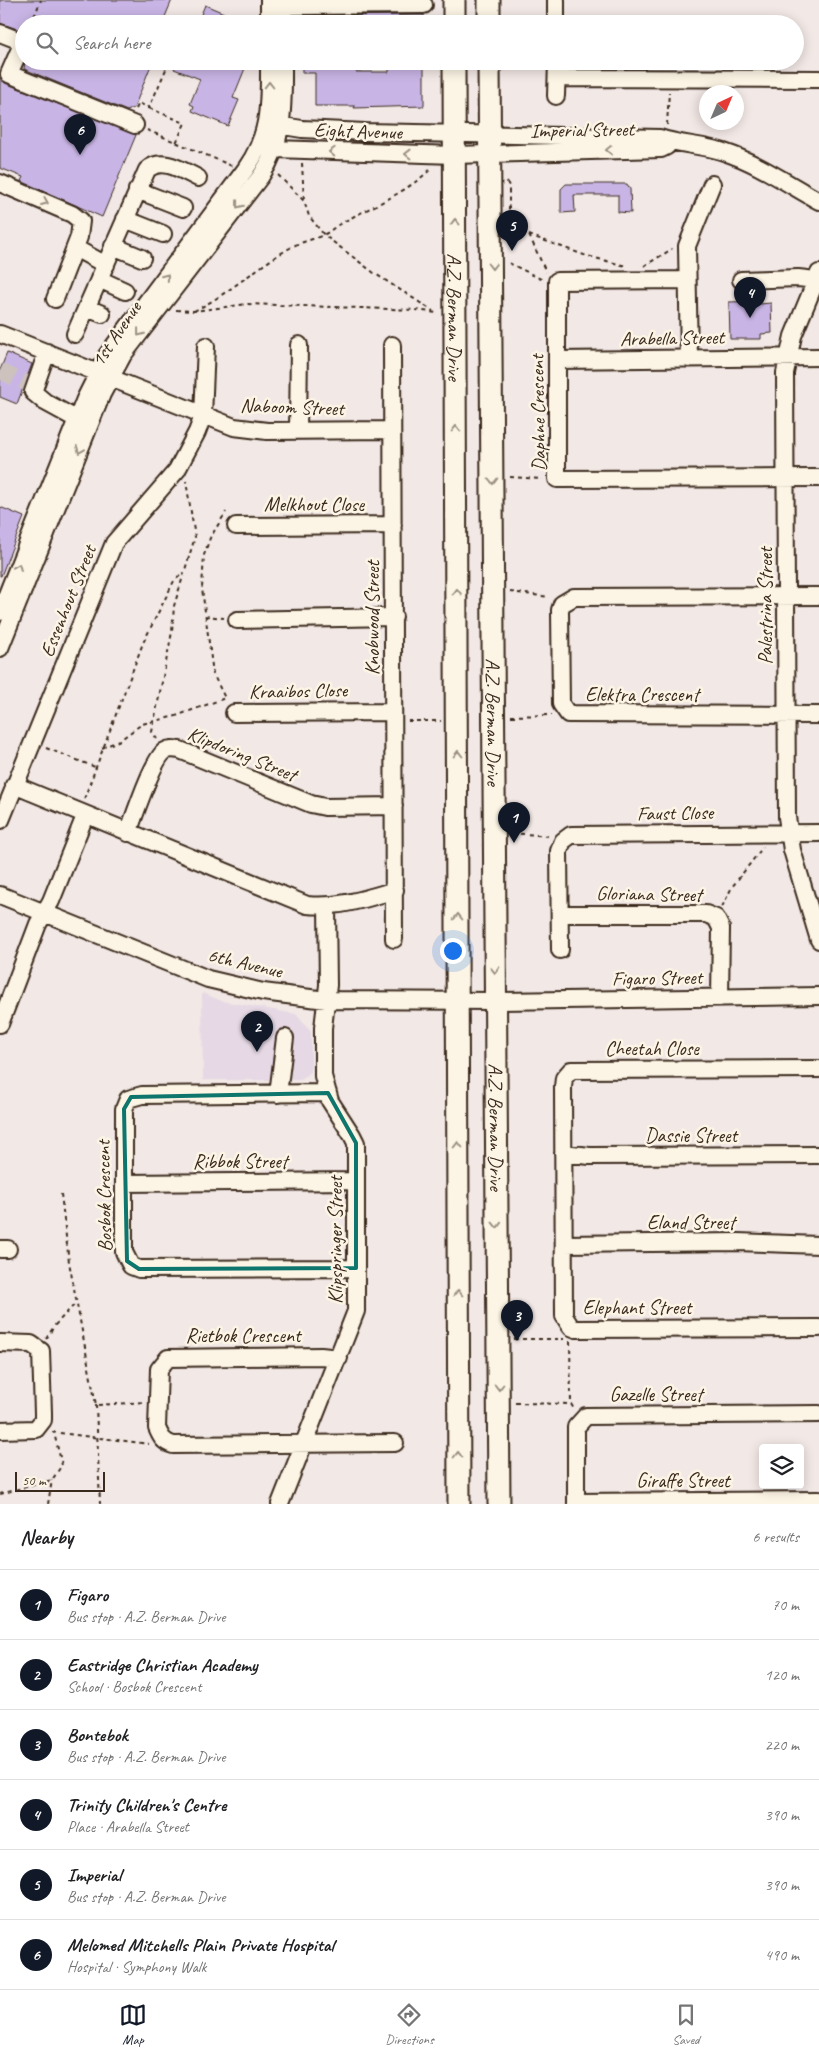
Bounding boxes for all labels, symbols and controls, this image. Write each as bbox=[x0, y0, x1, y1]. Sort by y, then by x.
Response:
search box bbox=[15, 15, 804, 70]
icon: search bbox=[33, 29, 61, 57]
text: Search here bbox=[73, 31, 150, 55]
one-way arrow bbox=[264, 80, 274, 88]
north arrow bbox=[699, 85, 744, 130]
pin: 6 bbox=[64, 114, 96, 155]
street label: Eight Avenue bbox=[314, 117, 404, 145]
street label: Imperial Street bbox=[530, 117, 636, 143]
one-way arrow bbox=[605, 145, 612, 155]
one-way arrow bbox=[328, 147, 336, 157]
one-way arrow bbox=[404, 149, 412, 159]
one-way arrow bbox=[40, 196, 49, 207]
one-way arrow bbox=[237, 199, 245, 208]
pin: 5 bbox=[496, 210, 528, 251]
one-way arrow bbox=[450, 218, 460, 226]
street label: A.Z. Berman Drive bbox=[442, 253, 468, 382]
one-way arrow bbox=[487, 262, 497, 270]
one-way arrow bbox=[160, 273, 169, 283]
pin: 4 bbox=[734, 277, 766, 318]
street label: 1st Avenue bbox=[85, 295, 148, 371]
street label: Arabella Street bbox=[620, 325, 727, 351]
one-way arrow bbox=[136, 328, 145, 337]
street label: Daphne Crescent bbox=[524, 352, 552, 472]
street label: Naboom Street bbox=[240, 393, 347, 421]
one-way arrow bbox=[451, 425, 461, 433]
one-way arrow bbox=[75, 445, 86, 454]
one-way arrow bbox=[488, 477, 498, 485]
street label: Melkhout Close bbox=[264, 492, 365, 517]
street label: Essenhout Street bbox=[34, 539, 103, 660]
street label: Palestrina Street bbox=[753, 545, 778, 665]
street label: Knobwood Street bbox=[360, 559, 385, 675]
one-way arrow bbox=[12, 563, 22, 572]
one-way arrow bbox=[452, 588, 462, 596]
street label: A.Z. Berman Drive bbox=[481, 658, 507, 787]
street label: Kraaibos Close bbox=[249, 678, 349, 704]
street label: Elektra Crescent bbox=[585, 682, 702, 707]
street label: Klipdoring Street bbox=[184, 721, 303, 788]
one-way arrow bbox=[453, 750, 463, 758]
street label: Faust Close bbox=[637, 800, 715, 826]
pin: 1 bbox=[498, 802, 530, 843]
street label: Gloriana Street bbox=[596, 881, 705, 907]
one-way arrow bbox=[453, 913, 463, 920]
your location bbox=[440, 938, 466, 964]
street label: 6th Avenue bbox=[205, 942, 286, 984]
street label: Figaro Street bbox=[612, 965, 705, 991]
one-way arrow bbox=[490, 967, 501, 975]
pin: 2 bbox=[241, 1011, 273, 1052]
street label: Cheetah Close bbox=[605, 1036, 700, 1061]
street label: A.Z. Berman Drive bbox=[483, 1063, 509, 1192]
street label: Dassie Street bbox=[645, 1123, 739, 1148]
street label: Bosbok Crescent bbox=[90, 1138, 117, 1252]
one-way arrow bbox=[453, 1141, 463, 1148]
street label: Ribbok Street bbox=[193, 1149, 291, 1174]
street label: Klipspringer Street bbox=[323, 1174, 348, 1304]
street label: Eland Street bbox=[647, 1210, 738, 1235]
one-way arrow bbox=[492, 1222, 502, 1229]
one-way arrow bbox=[453, 1289, 463, 1296]
street label: Elephant Street bbox=[583, 1295, 694, 1320]
pin: 3 bbox=[501, 1300, 533, 1341]
street label: Rietbok Crescent bbox=[185, 1323, 303, 1348]
street label: Gazelle Street bbox=[610, 1382, 706, 1407]
one-way arrow bbox=[494, 1384, 504, 1392]
map controls bbox=[759, 1444, 804, 1489]
button: layers bbox=[759, 1444, 804, 1489]
one-way arrow bbox=[453, 1451, 464, 1459]
street label: Giraffe Street bbox=[636, 1468, 732, 1493]
scale bar bbox=[15, 1469, 105, 1492]
text: 50 m bbox=[22, 1472, 46, 1489]
text: Nearby bbox=[20, 1524, 73, 1550]
text: 6 results bbox=[752, 1527, 799, 1547]
text: Figaro bbox=[67, 1583, 108, 1607]
text: 1 bbox=[32, 1595, 40, 1615]
text: 70 m bbox=[772, 1595, 799, 1615]
text: Bus stop · A.Z. Berman Drive bbox=[67, 1607, 226, 1627]
text: Eastridge Christian Academy bbox=[67, 1653, 257, 1677]
text: 2 bbox=[32, 1665, 40, 1685]
text: 120 m bbox=[765, 1665, 799, 1685]
text: School · Bosbok Crescent bbox=[67, 1677, 202, 1697]
text: Bontebok bbox=[67, 1723, 128, 1747]
text: 3 bbox=[32, 1735, 40, 1755]
text: 220 m bbox=[765, 1735, 799, 1755]
text: Bus stop · A.Z. Berman Drive bbox=[67, 1747, 226, 1767]
text: Trinity Children's Centre bbox=[67, 1793, 226, 1817]
text: 4 bbox=[32, 1805, 40, 1825]
text: 390 m bbox=[765, 1805, 799, 1825]
text: Place · Arabella Street bbox=[67, 1817, 189, 1837]
text: Imperial bbox=[67, 1863, 121, 1887]
text: 5 bbox=[33, 1875, 39, 1895]
text: 390 m bbox=[765, 1875, 799, 1895]
text: Bus stop · A.Z. Berman Drive bbox=[67, 1887, 226, 1907]
text: Melomed Mitchells Plain Private Hospital bbox=[67, 1933, 334, 1957]
text: 6 bbox=[32, 1945, 40, 1965]
text: 490 m bbox=[765, 1945, 799, 1965]
text: Hospital · Symphony Walk bbox=[67, 1957, 206, 1977]
tab: Map bbox=[119, 2001, 147, 2048]
tab: Directions bbox=[385, 2001, 434, 2048]
tab: Saved bbox=[672, 2001, 700, 2048]

